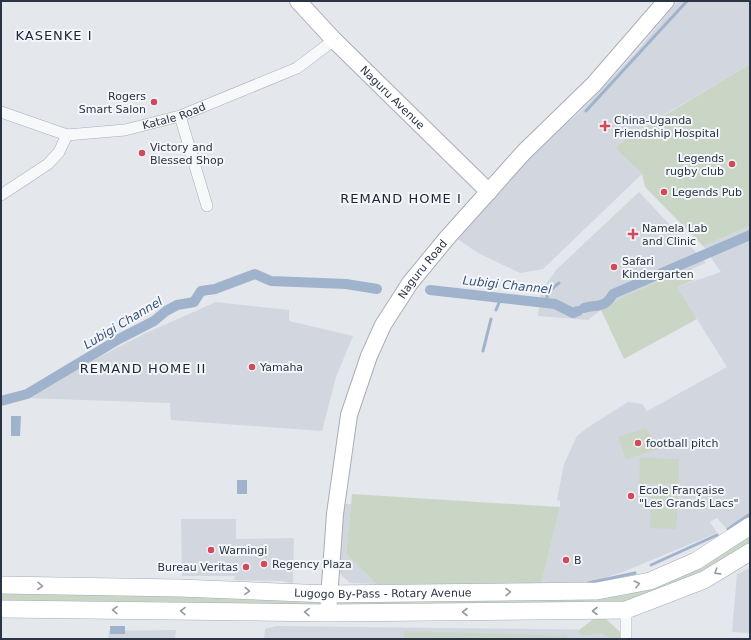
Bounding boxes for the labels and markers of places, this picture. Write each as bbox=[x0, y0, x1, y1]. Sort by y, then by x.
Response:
place label: Rogers Smart Salon bbox=[79, 90, 146, 116]
marker: Rogers Smart Salon bbox=[149, 97, 159, 107]
place label: China-Uganda Friendship Hospital bbox=[614, 114, 719, 140]
marker: China-Uganda Friendship Hospital bbox=[599, 120, 611, 132]
place label: Victory and Blessed Shop bbox=[150, 141, 224, 167]
marker: Victory and Blessed Shop bbox=[137, 148, 147, 158]
place label: Legends rugby club bbox=[665, 152, 724, 178]
marker: Legends rugby club bbox=[727, 159, 737, 169]
place label: Legends Pub bbox=[672, 186, 742, 199]
marker: Legends Pub bbox=[659, 187, 669, 197]
place label: Namela Lab and Clinic bbox=[642, 222, 708, 248]
marker: Namela Lab and Clinic bbox=[627, 228, 639, 240]
place label: Safari Kindergarten bbox=[622, 255, 694, 281]
marker: Safari Kindergarten bbox=[609, 262, 619, 272]
place label: Yamaha bbox=[259, 361, 303, 374]
marker: Yamaha bbox=[247, 362, 257, 372]
place label: football pitch bbox=[646, 437, 718, 450]
marker: football pitch bbox=[633, 438, 643, 448]
place label: Ecole Française "Les Grands Lacs" bbox=[639, 484, 739, 510]
marker: Ecole Française "Les Grands Lacs" bbox=[626, 491, 636, 501]
place label: Warningi bbox=[219, 544, 267, 557]
marker: Warningi bbox=[206, 545, 216, 555]
place label: B bbox=[574, 554, 582, 567]
marker: B bbox=[561, 555, 571, 565]
place label: Regency Plaza bbox=[272, 558, 352, 571]
marker: Regency Plaza bbox=[259, 559, 269, 569]
place label: Bureau Veritas bbox=[157, 561, 238, 574]
marker: Bureau Veritas bbox=[241, 562, 251, 572]

